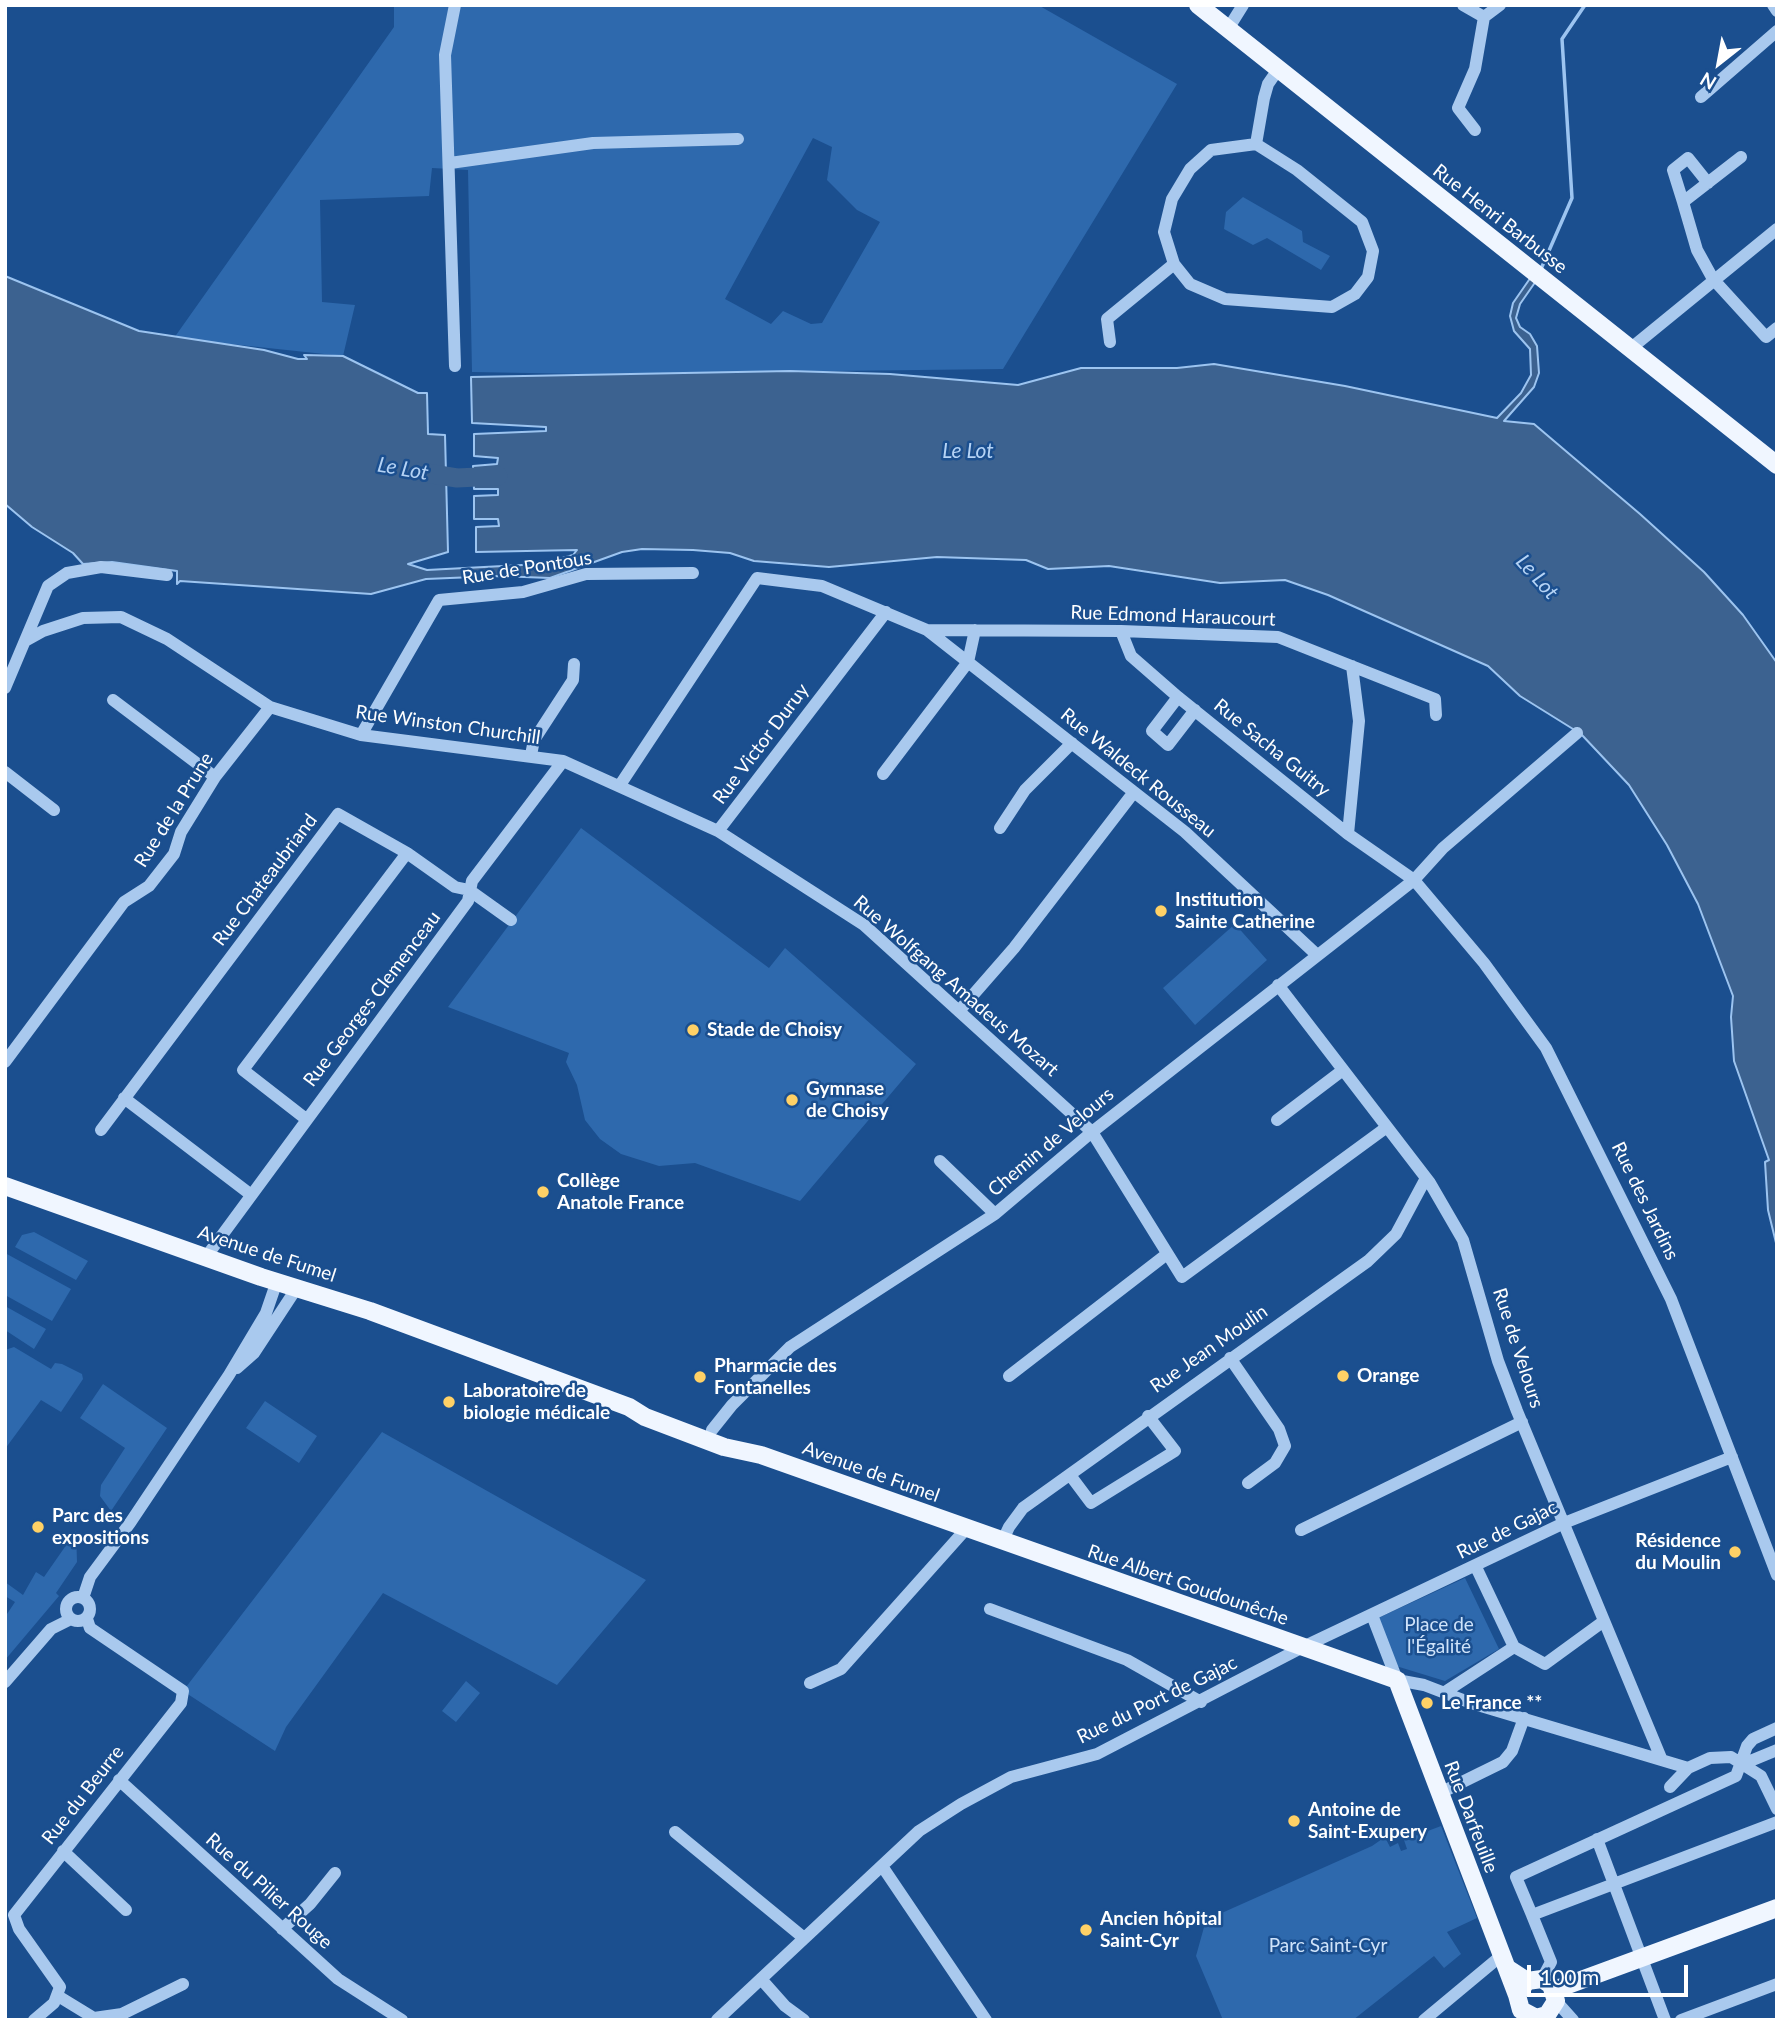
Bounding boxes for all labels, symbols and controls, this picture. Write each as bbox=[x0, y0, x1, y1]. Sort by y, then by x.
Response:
north arrow bbox=[1684, 28, 1754, 98]
text: N bbox=[1696, 68, 1720, 95]
street label: Rue Henri Barbusse bbox=[1428, 159, 1572, 279]
water label: Le Lot bbox=[942, 438, 994, 464]
water label: Le Lot bbox=[375, 452, 431, 486]
street label: Rue de Pontous bbox=[461, 546, 593, 590]
water label: Le Lot bbox=[1510, 549, 1564, 605]
street label: Rue Edmond Haraucourt bbox=[1070, 601, 1276, 631]
street label: Rue Victor Duruy bbox=[708, 679, 814, 809]
street label: Rue Sacha Guitry bbox=[1209, 694, 1335, 802]
street label: Rue Winston Churchill bbox=[354, 701, 542, 749]
street label: Rue Waldeck Rousseau bbox=[1056, 703, 1220, 843]
street label: Rue de la Prune bbox=[130, 749, 218, 871]
street label: Rue Chateaubriand bbox=[208, 810, 322, 950]
place label: Institution Sainte Catherine bbox=[1175, 889, 1315, 933]
street label: Rue Wolfgang Amadeus Mozart bbox=[849, 891, 1063, 1081]
marker: Institution Sainte Catherine bbox=[1153, 903, 1169, 919]
street label: Rue Georges Clemenceau bbox=[299, 907, 445, 1091]
place label: Stade de Choisy bbox=[707, 1019, 842, 1041]
marker: Stade de Choisy bbox=[685, 1022, 701, 1038]
place label: Gymnase de Choisy bbox=[806, 1078, 889, 1122]
street label: Chemin de Velours bbox=[984, 1083, 1118, 1201]
marker: Gymnase de Choisy bbox=[784, 1092, 800, 1108]
street label: Rue des Jardins bbox=[1607, 1138, 1683, 1264]
place label: Collège Anatole France bbox=[557, 1170, 684, 1214]
marker: Collège Anatole France bbox=[535, 1184, 551, 1200]
street label: Avenue de Fumel bbox=[195, 1221, 339, 1287]
street label: Rue de Velours bbox=[1488, 1285, 1548, 1411]
street label: Rue Jean Moulin bbox=[1146, 1300, 1272, 1398]
place label: Pharmacie des Fontanelles bbox=[714, 1355, 837, 1399]
place label: Orange bbox=[1357, 1365, 1420, 1387]
marker: Orange bbox=[1335, 1368, 1351, 1384]
marker: Pharmacie des Fontanelles bbox=[692, 1369, 708, 1385]
place label: Laboratoire de biologie médicale bbox=[463, 1380, 610, 1424]
marker: Laboratoire de biologie médicale bbox=[441, 1394, 457, 1410]
street label: Avenue de Fumel bbox=[799, 1437, 943, 1507]
street label: Rue de Gajac bbox=[1453, 1496, 1561, 1564]
place label: Parc des expositions bbox=[52, 1505, 149, 1549]
marker: Parc des expositions bbox=[30, 1519, 46, 1535]
place label: Résidence du Moulin bbox=[1635, 1530, 1721, 1574]
street label: Rue Albert Goudounêche bbox=[1085, 1540, 1291, 1630]
marker: Résidence du Moulin bbox=[1727, 1544, 1743, 1560]
park label: Place de l'Égalité bbox=[1404, 1614, 1474, 1658]
street label: Rue du Port de Gajac bbox=[1073, 1651, 1241, 1749]
place label: Le France ** bbox=[1441, 1692, 1542, 1714]
marker: Le France ** bbox=[1419, 1695, 1435, 1711]
street label: Rue du Beurre bbox=[37, 1741, 129, 1849]
street label: Rue Darfeuille bbox=[1439, 1758, 1503, 1876]
place label: Antoine de Saint-Exupery bbox=[1308, 1799, 1427, 1843]
marker: Antoine de Saint-Exupery bbox=[1286, 1813, 1302, 1829]
street label: Rue du Pilier Rouge bbox=[201, 1828, 337, 1954]
place label: Ancien hôpital Saint-Cyr bbox=[1100, 1908, 1222, 1952]
marker: Ancien hôpital Saint-Cyr bbox=[1078, 1922, 1094, 1938]
park label: Parc Saint-Cyr bbox=[1269, 1935, 1387, 1957]
scale bar bbox=[1530, 1952, 1691, 1996]
text: 100 m bbox=[1540, 1964, 1599, 1989]

